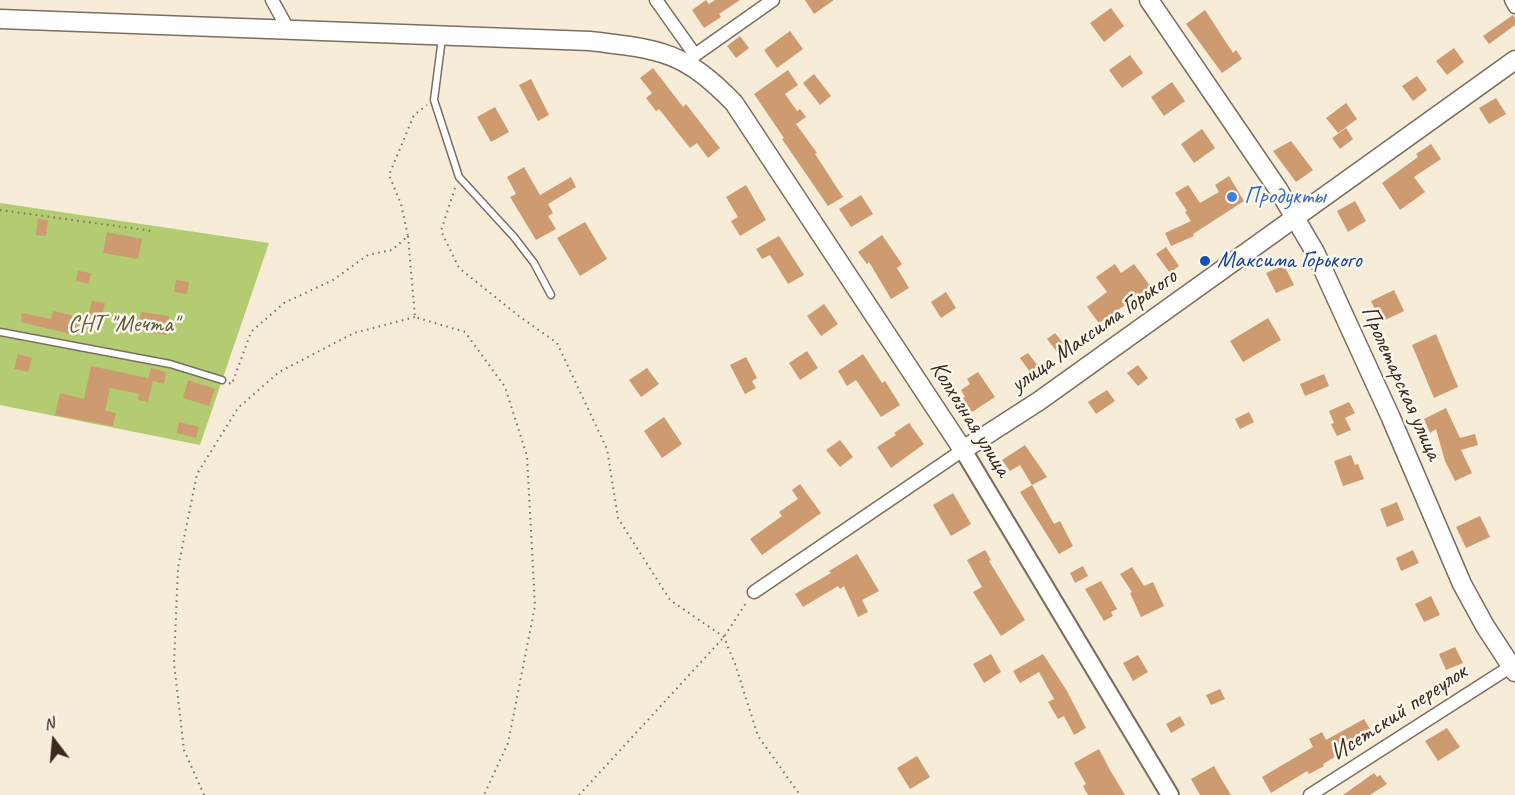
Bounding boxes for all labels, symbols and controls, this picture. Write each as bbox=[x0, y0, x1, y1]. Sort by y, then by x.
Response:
place label: Продукты bbox=[1244, 183, 1326, 211]
marker: Продукты bbox=[1225, 190, 1239, 204]
place label: Максима Горького bbox=[1217, 247, 1362, 275]
marker: Максима Горького bbox=[1198, 254, 1212, 268]
street label: улица Максима Горького bbox=[1005, 263, 1183, 399]
street label: Пролетарская улица bbox=[1354, 301, 1448, 465]
park label: СНТ "Мечта" bbox=[68, 311, 178, 339]
street label: Колхозная улица bbox=[923, 356, 1017, 482]
street label: Исетский переулок bbox=[1325, 658, 1473, 768]
north arrow bbox=[24, 711, 84, 771]
text: N bbox=[42, 713, 57, 735]

